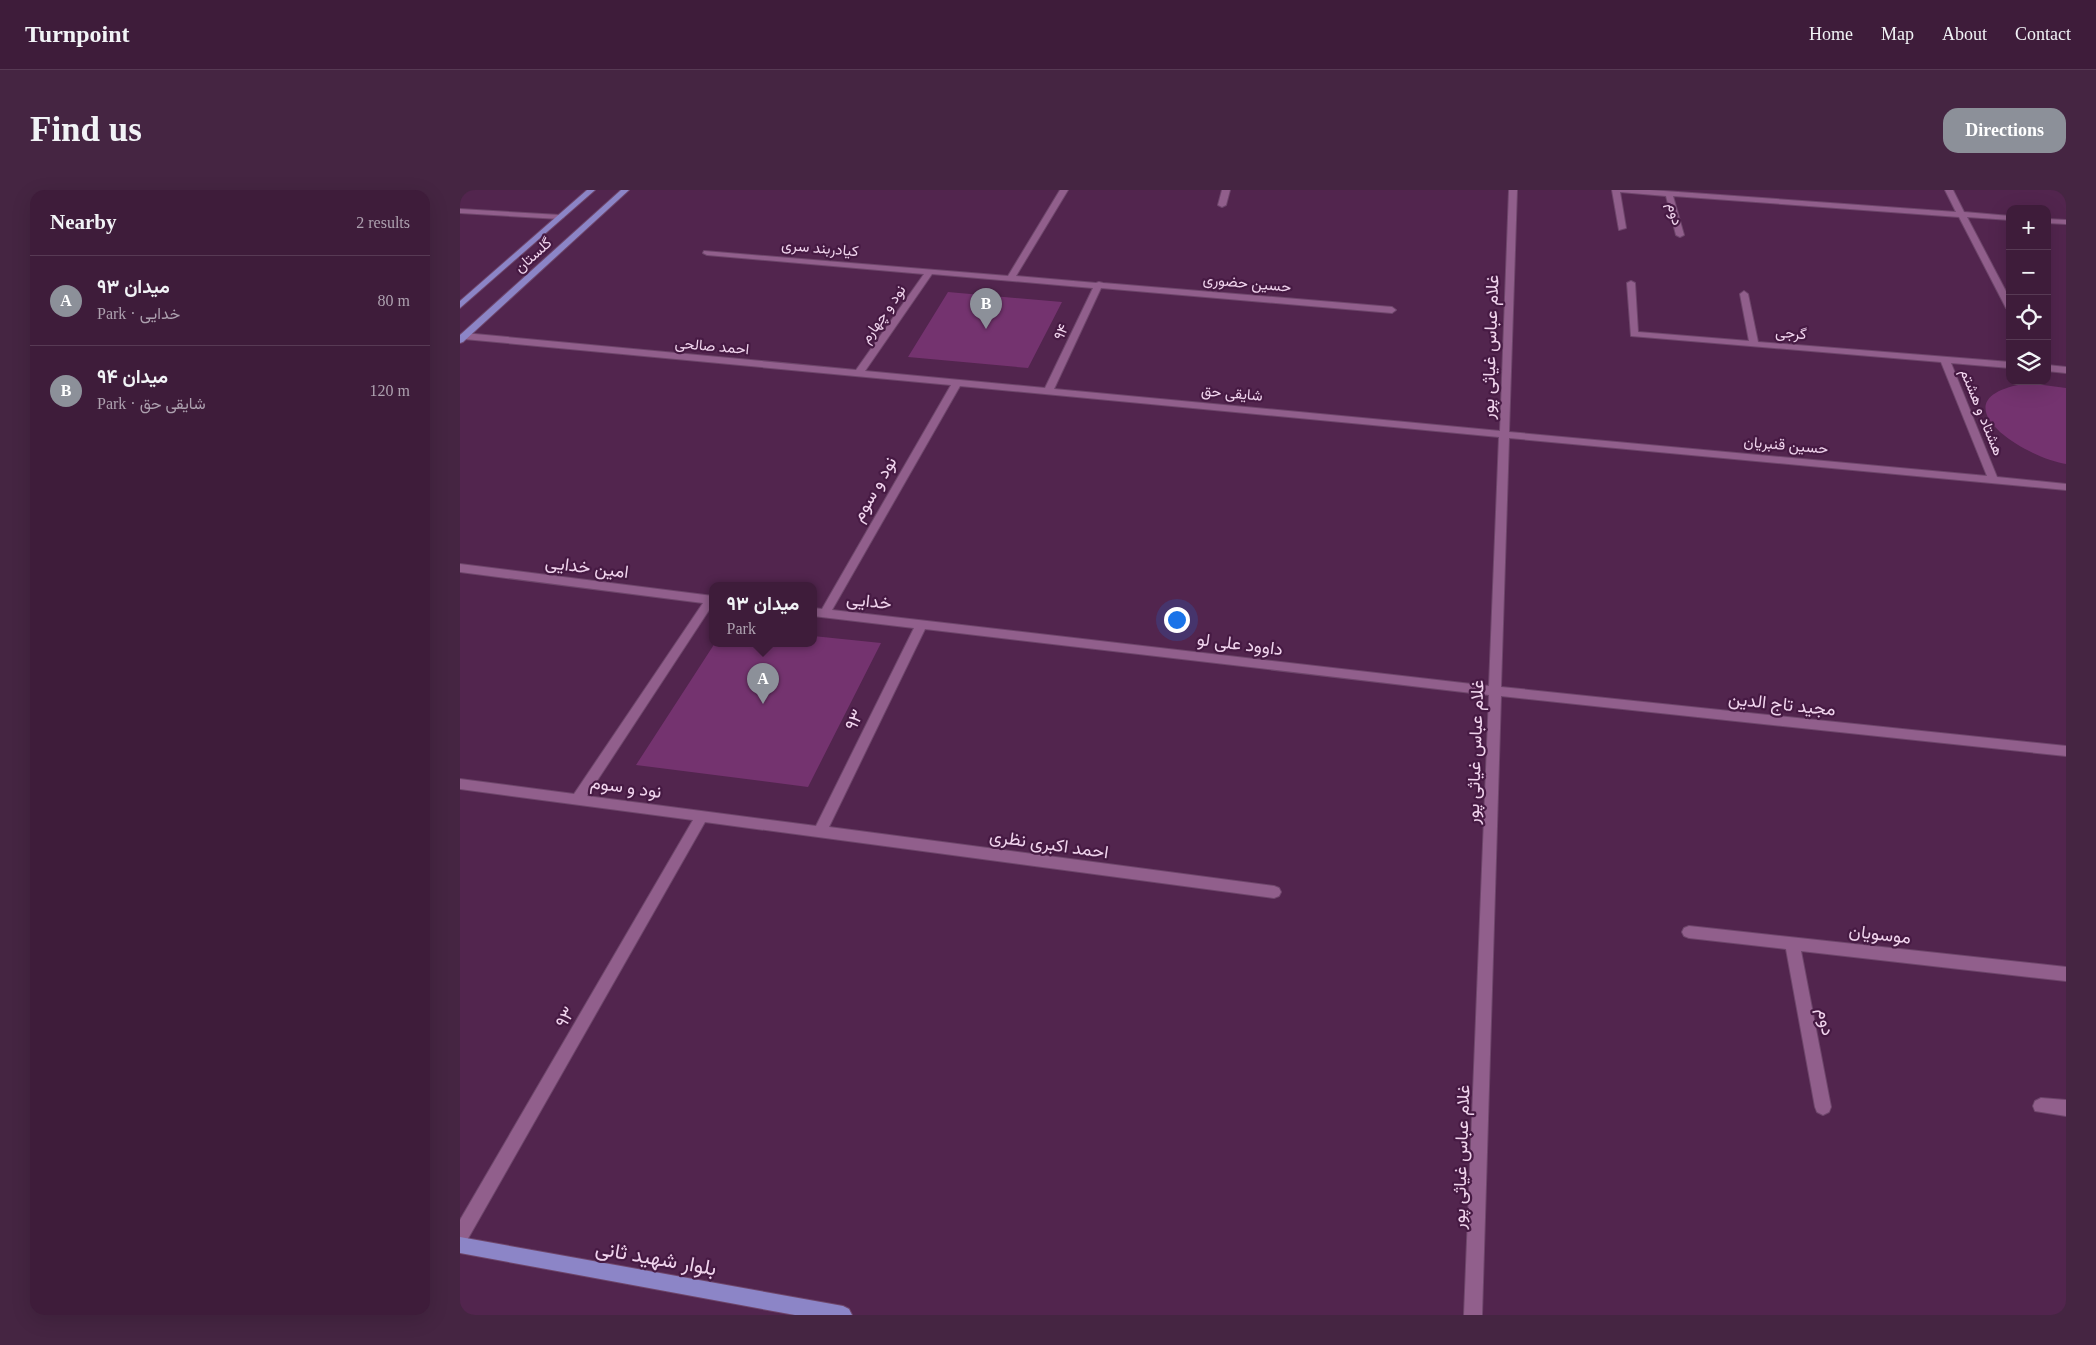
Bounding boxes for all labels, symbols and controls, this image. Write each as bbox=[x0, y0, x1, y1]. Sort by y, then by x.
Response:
text: Turnpoint bbox=[25, 21, 130, 47]
text: Home bbox=[1809, 24, 1853, 44]
text: Map bbox=[1881, 24, 1914, 44]
text: About bbox=[1942, 24, 1987, 44]
text: Contact bbox=[2015, 24, 2071, 44]
button: Directions bbox=[1943, 108, 2066, 153]
text: Find us bbox=[30, 110, 142, 149]
street label: دوم bbox=[1662, 201, 1686, 228]
map controls bbox=[2006, 205, 2051, 385]
button: + bbox=[2006, 205, 2051, 250]
text: Nearby bbox=[50, 210, 117, 234]
text: 2 results bbox=[356, 214, 410, 231]
street label: گلستان bbox=[511, 234, 556, 276]
street label: کیادربند سری bbox=[781, 237, 860, 261]
button: − bbox=[2006, 250, 2051, 295]
street label: حسین حضوری bbox=[1202, 271, 1292, 297]
street label: غلام عباس غیاثی ‌پور bbox=[1477, 274, 1505, 421]
text: میدان ۹۳ bbox=[97, 276, 170, 297]
street label: نود و چهارم bbox=[857, 282, 910, 347]
pin: B bbox=[970, 288, 1002, 329]
text: A bbox=[60, 292, 72, 309]
text: 80 m bbox=[378, 292, 410, 309]
button: locate bbox=[2006, 295, 2051, 340]
text: Park · خدایی bbox=[97, 305, 180, 322]
street label: ۹۴ bbox=[1050, 321, 1072, 343]
street label: گرجی bbox=[1775, 324, 1808, 344]
street label: احمد صالحی bbox=[674, 335, 750, 359]
button: layers bbox=[2006, 340, 2051, 385]
text: میدان ۹۴ bbox=[97, 366, 168, 387]
street label: هشتاد و هشتم bbox=[1955, 366, 2007, 458]
text: B bbox=[61, 382, 71, 399]
text: 120 m bbox=[370, 382, 410, 399]
street label: شایقی حق bbox=[1200, 382, 1264, 406]
text: Park · شایقی حق bbox=[97, 395, 206, 412]
street label: حسین قنبریان bbox=[1743, 433, 1829, 459]
street label: نود و سوم bbox=[847, 453, 902, 526]
street label: امین خدایی bbox=[544, 552, 630, 583]
popup bbox=[709, 582, 817, 647]
street label: خدایی bbox=[845, 589, 893, 614]
text: میدان ۹۳ bbox=[727, 593, 799, 614]
your location bbox=[1164, 607, 1190, 633]
text: Park bbox=[727, 620, 756, 637]
street label: داوود علی لو bbox=[1196, 629, 1284, 660]
pin: A bbox=[747, 663, 779, 704]
street label: غلام عباس غیاثی ‌پور bbox=[1462, 679, 1490, 826]
street label: مجید تاج الدین bbox=[1727, 688, 1837, 722]
street label: ۹۳ bbox=[841, 706, 867, 734]
street label: نود و سوم bbox=[589, 772, 663, 804]
street label: احمد اکبری نظری bbox=[988, 826, 1110, 863]
street label: موسویان bbox=[1848, 920, 1912, 949]
street label: ۹۳ bbox=[551, 1003, 579, 1031]
street label: دوم bbox=[1812, 1007, 1838, 1038]
street label: غلام عباس غیاثی ‌پور bbox=[1448, 1084, 1476, 1231]
street label: بلوار شهید ثانی bbox=[593, 1236, 718, 1281]

